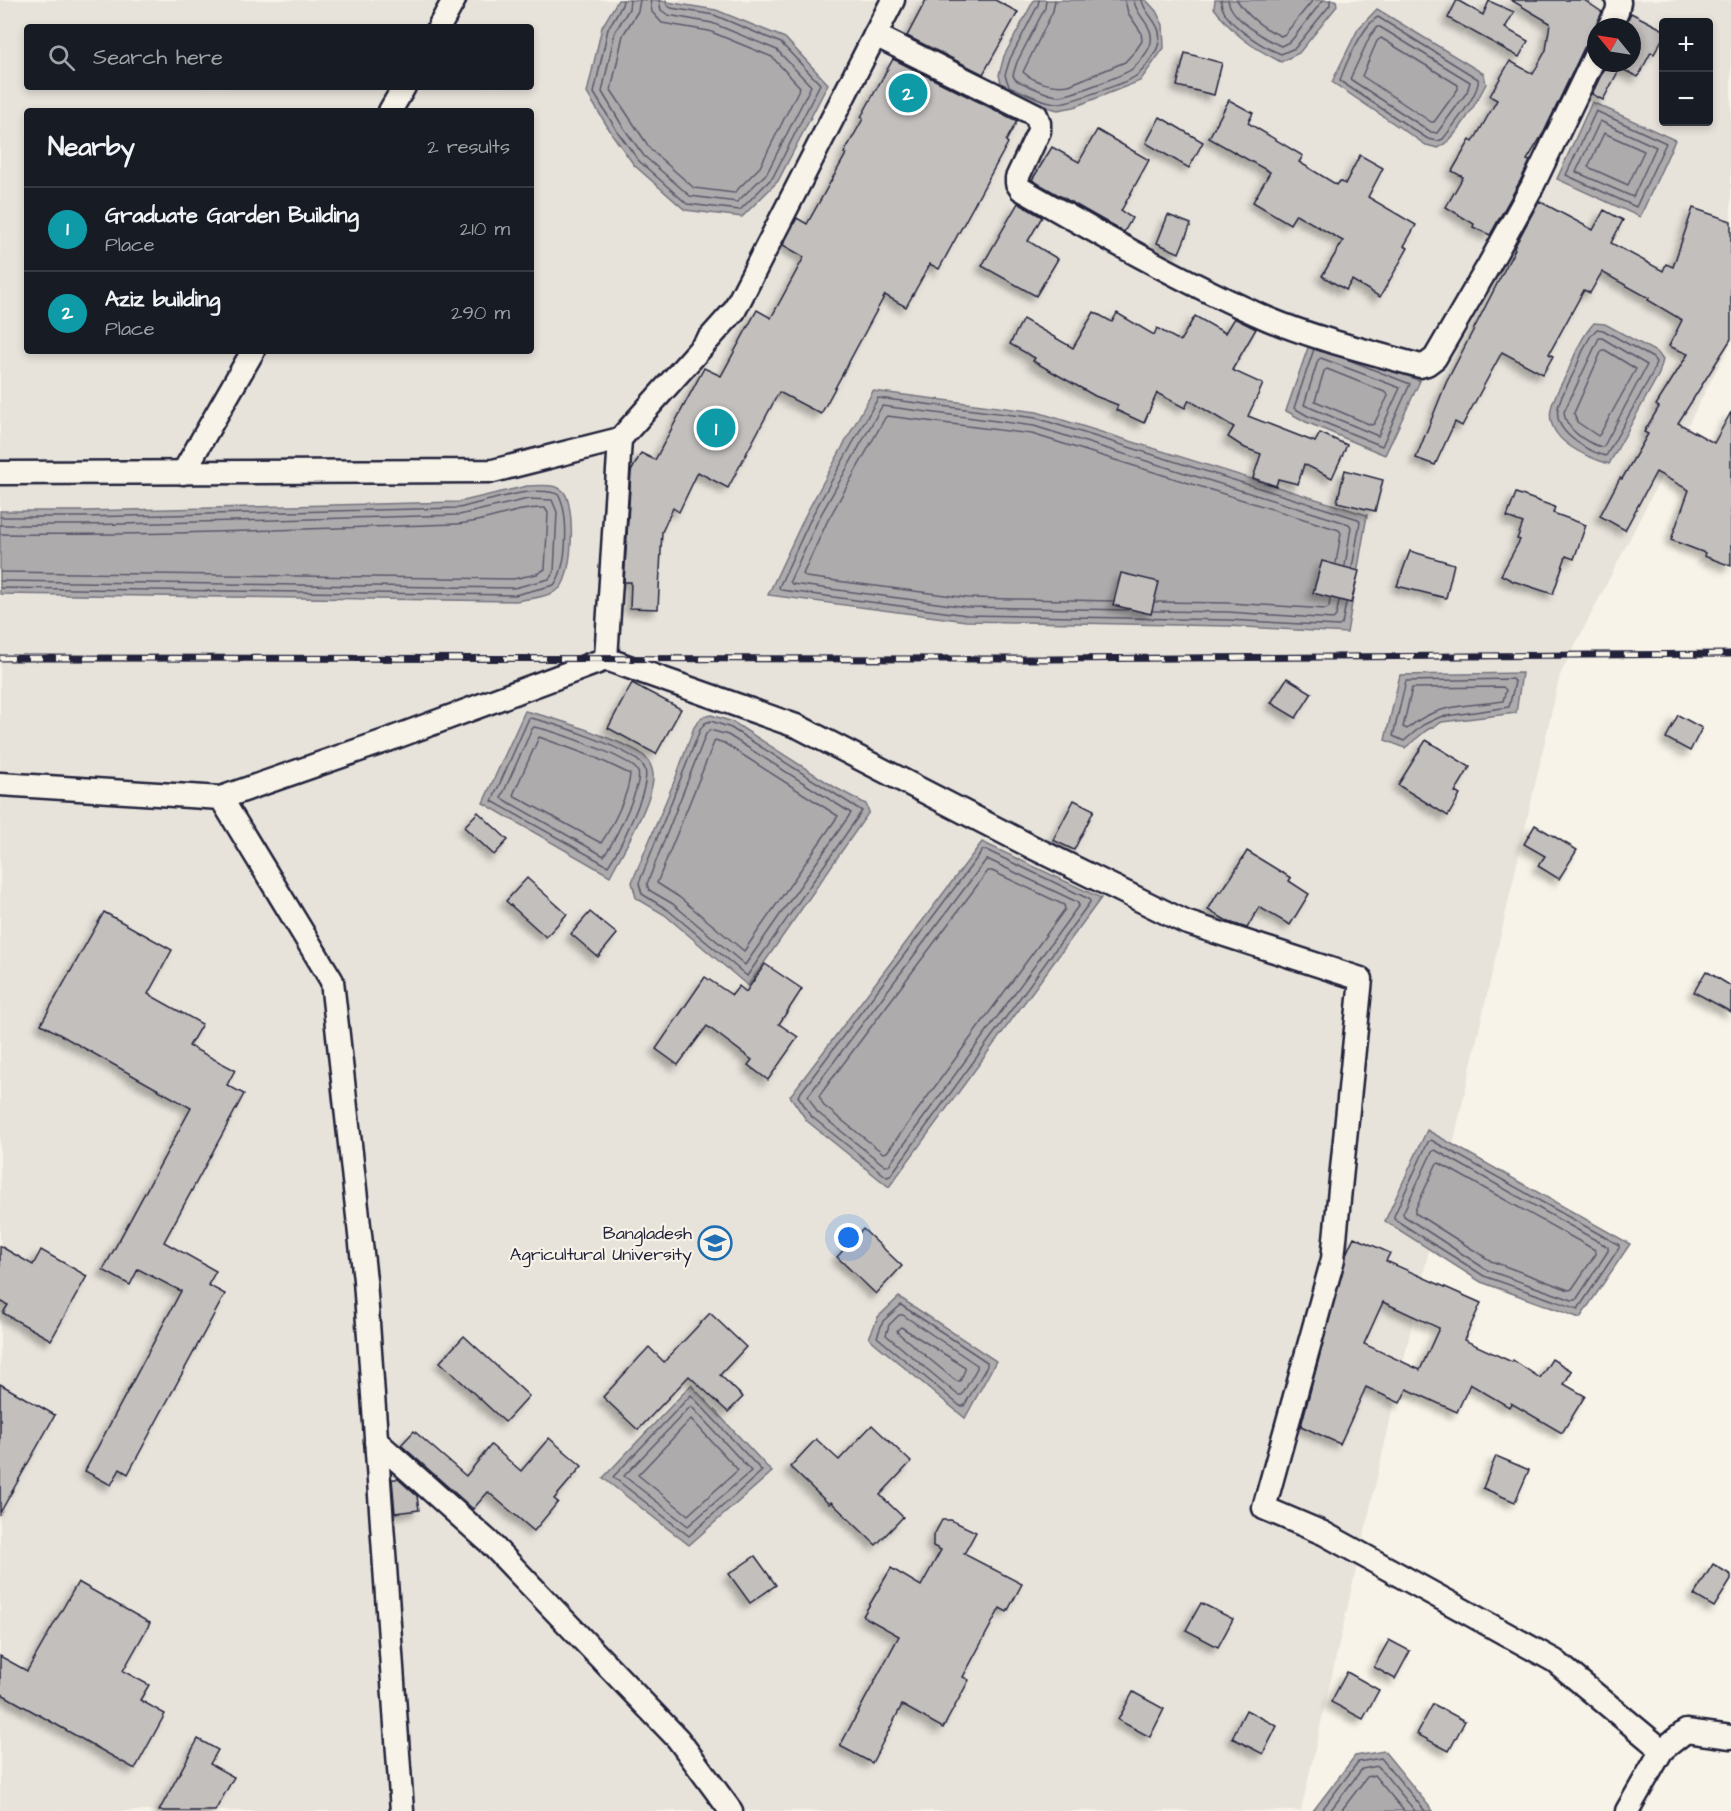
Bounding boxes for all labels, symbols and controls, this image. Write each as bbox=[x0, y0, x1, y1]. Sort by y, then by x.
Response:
north arrow bbox=[1587, 18, 1641, 72]
map controls bbox=[1659, 18, 1713, 126]
button: + bbox=[1659, 18, 1713, 72]
search box bbox=[24, 24, 534, 90]
icon: search bbox=[45, 41, 78, 74]
text: Search here bbox=[93, 42, 223, 73]
pin: 2 bbox=[888, 70, 928, 116]
button: − bbox=[1659, 72, 1713, 126]
text: Nearby bbox=[48, 129, 135, 165]
text: 2 results bbox=[427, 133, 510, 161]
text: Graduate Garden Building bbox=[105, 200, 359, 231]
text: 1 bbox=[66, 215, 69, 243]
text: 210 m bbox=[460, 215, 510, 243]
text: Place bbox=[105, 231, 155, 259]
text: Aziz building bbox=[105, 284, 220, 315]
text: 2 bbox=[62, 299, 73, 327]
text: 290 m bbox=[451, 299, 510, 327]
text: Place bbox=[105, 315, 155, 343]
pin: 1 bbox=[696, 406, 736, 450]
place label: Bangladesh Agricultural University bbox=[510, 1221, 692, 1268]
your location bbox=[834, 1223, 863, 1252]
school or university icon: Bangladesh Agricultural University bbox=[697, 1225, 733, 1261]

